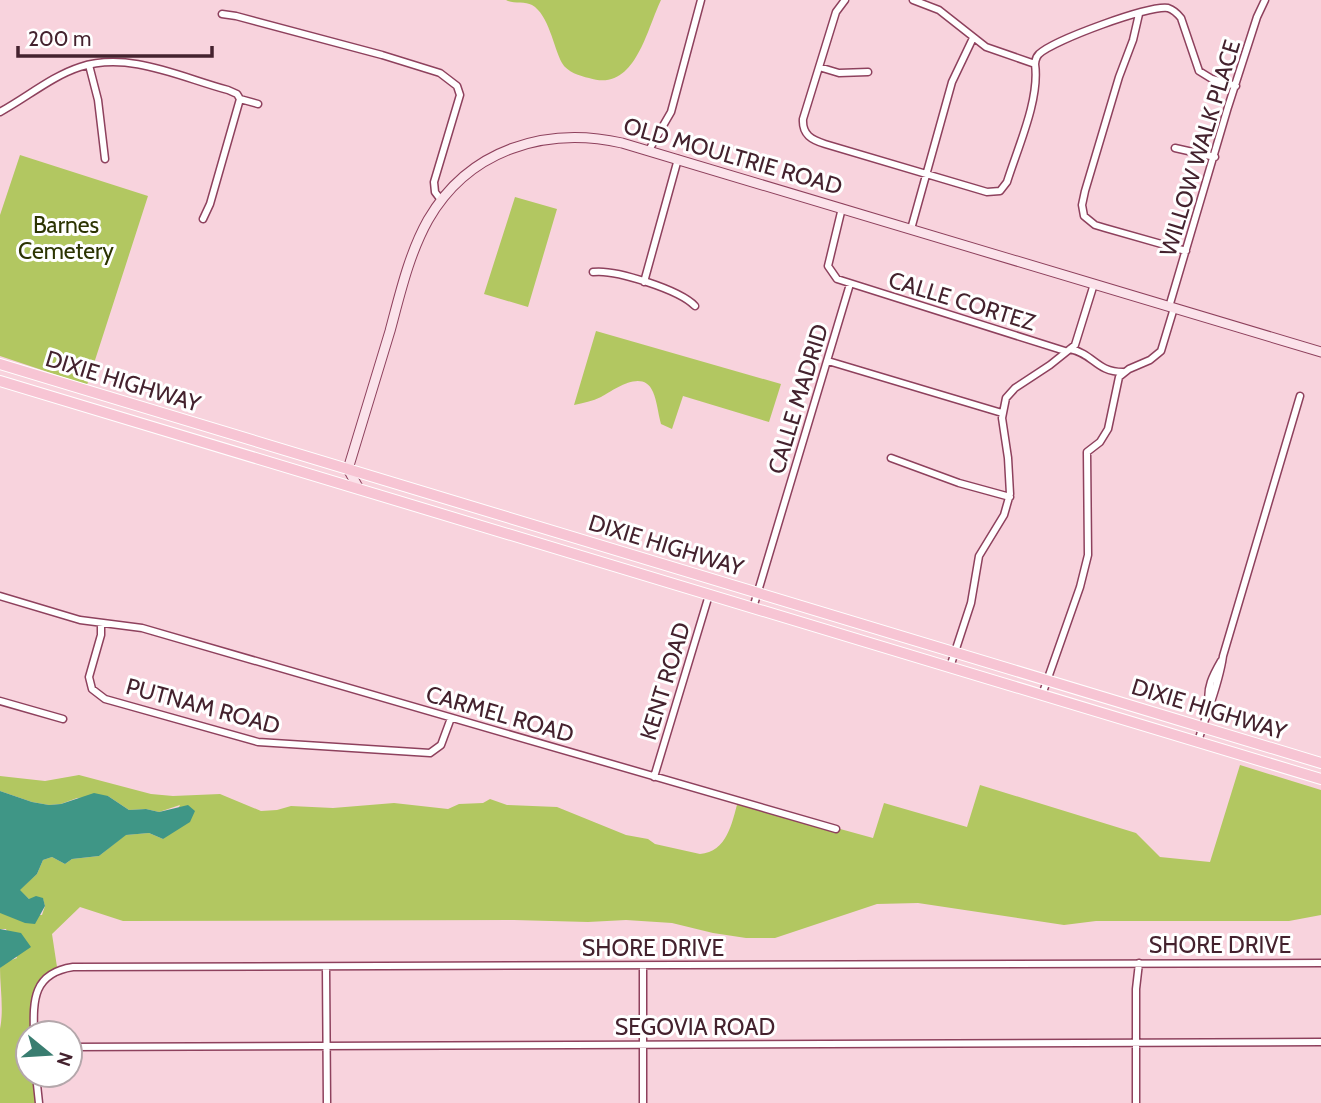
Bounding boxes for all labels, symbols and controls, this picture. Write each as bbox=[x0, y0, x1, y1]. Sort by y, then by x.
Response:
scale bar bbox=[18, 14, 212, 58]
text: 200 m bbox=[28, 26, 91, 51]
street label: WILLOW WALK PLACE bbox=[1154, 36, 1246, 260]
street label: OLD MOULTRIE ROAD bbox=[620, 111, 846, 201]
park label: Barnes Cemetery bbox=[18, 211, 114, 265]
street label: CALLE CORTEZ bbox=[885, 265, 1039, 337]
street label: CALLE MADRID bbox=[762, 321, 834, 477]
street label: DIXIE HIGHWAY bbox=[42, 344, 205, 418]
street label: DIXIE HIGHWAY bbox=[585, 508, 748, 582]
street label: KENT ROAD bbox=[634, 619, 696, 743]
street label: PUTNAM ROAD bbox=[123, 672, 283, 740]
street label: DIXIE HIGHWAY bbox=[1128, 672, 1291, 746]
street label: CARMEL ROAD bbox=[423, 680, 577, 748]
street label: SHORE DRIVE bbox=[1149, 931, 1291, 959]
street label: SHORE DRIVE bbox=[582, 934, 724, 962]
street label: SEGOVIA ROAD bbox=[615, 1013, 775, 1041]
north arrow bbox=[14, 1019, 84, 1089]
text: N bbox=[52, 1049, 78, 1069]

